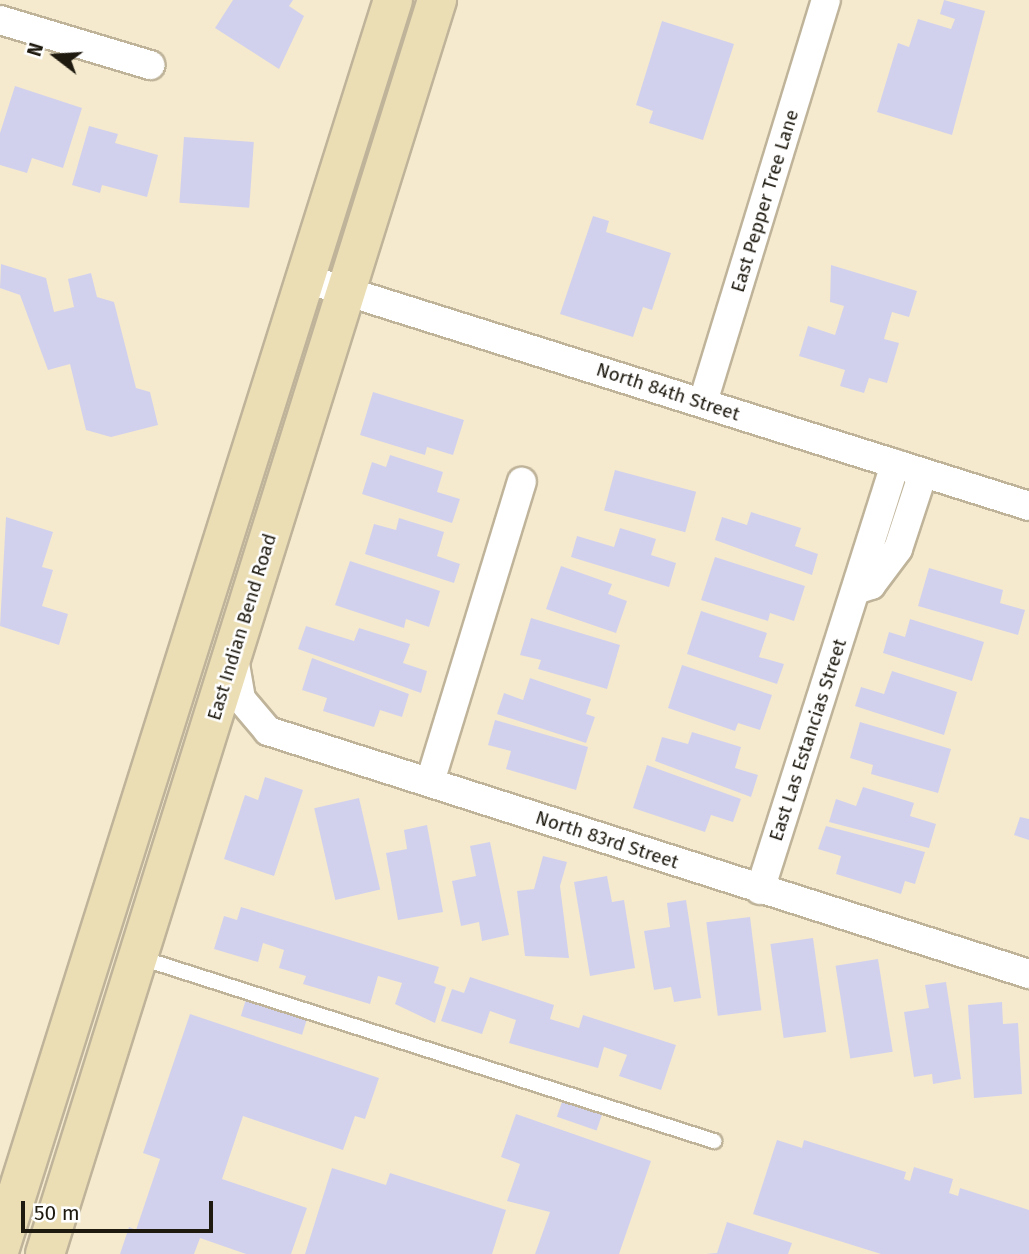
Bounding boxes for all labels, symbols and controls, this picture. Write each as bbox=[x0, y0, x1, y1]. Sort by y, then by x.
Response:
north arrow bbox=[21, 21, 91, 91]
text: N bbox=[23, 40, 48, 59]
street label: East Pepper Tree Lane bbox=[726, 107, 804, 295]
street label: North 84th Street bbox=[593, 358, 743, 426]
street label: East Indian Bend Road bbox=[203, 531, 281, 723]
street label: East Las Estancias Street bbox=[765, 636, 851, 844]
street label: North 83rd Street bbox=[533, 806, 681, 874]
scale bar bbox=[24, 1188, 217, 1232]
text: 50 m bbox=[34, 1200, 80, 1226]

